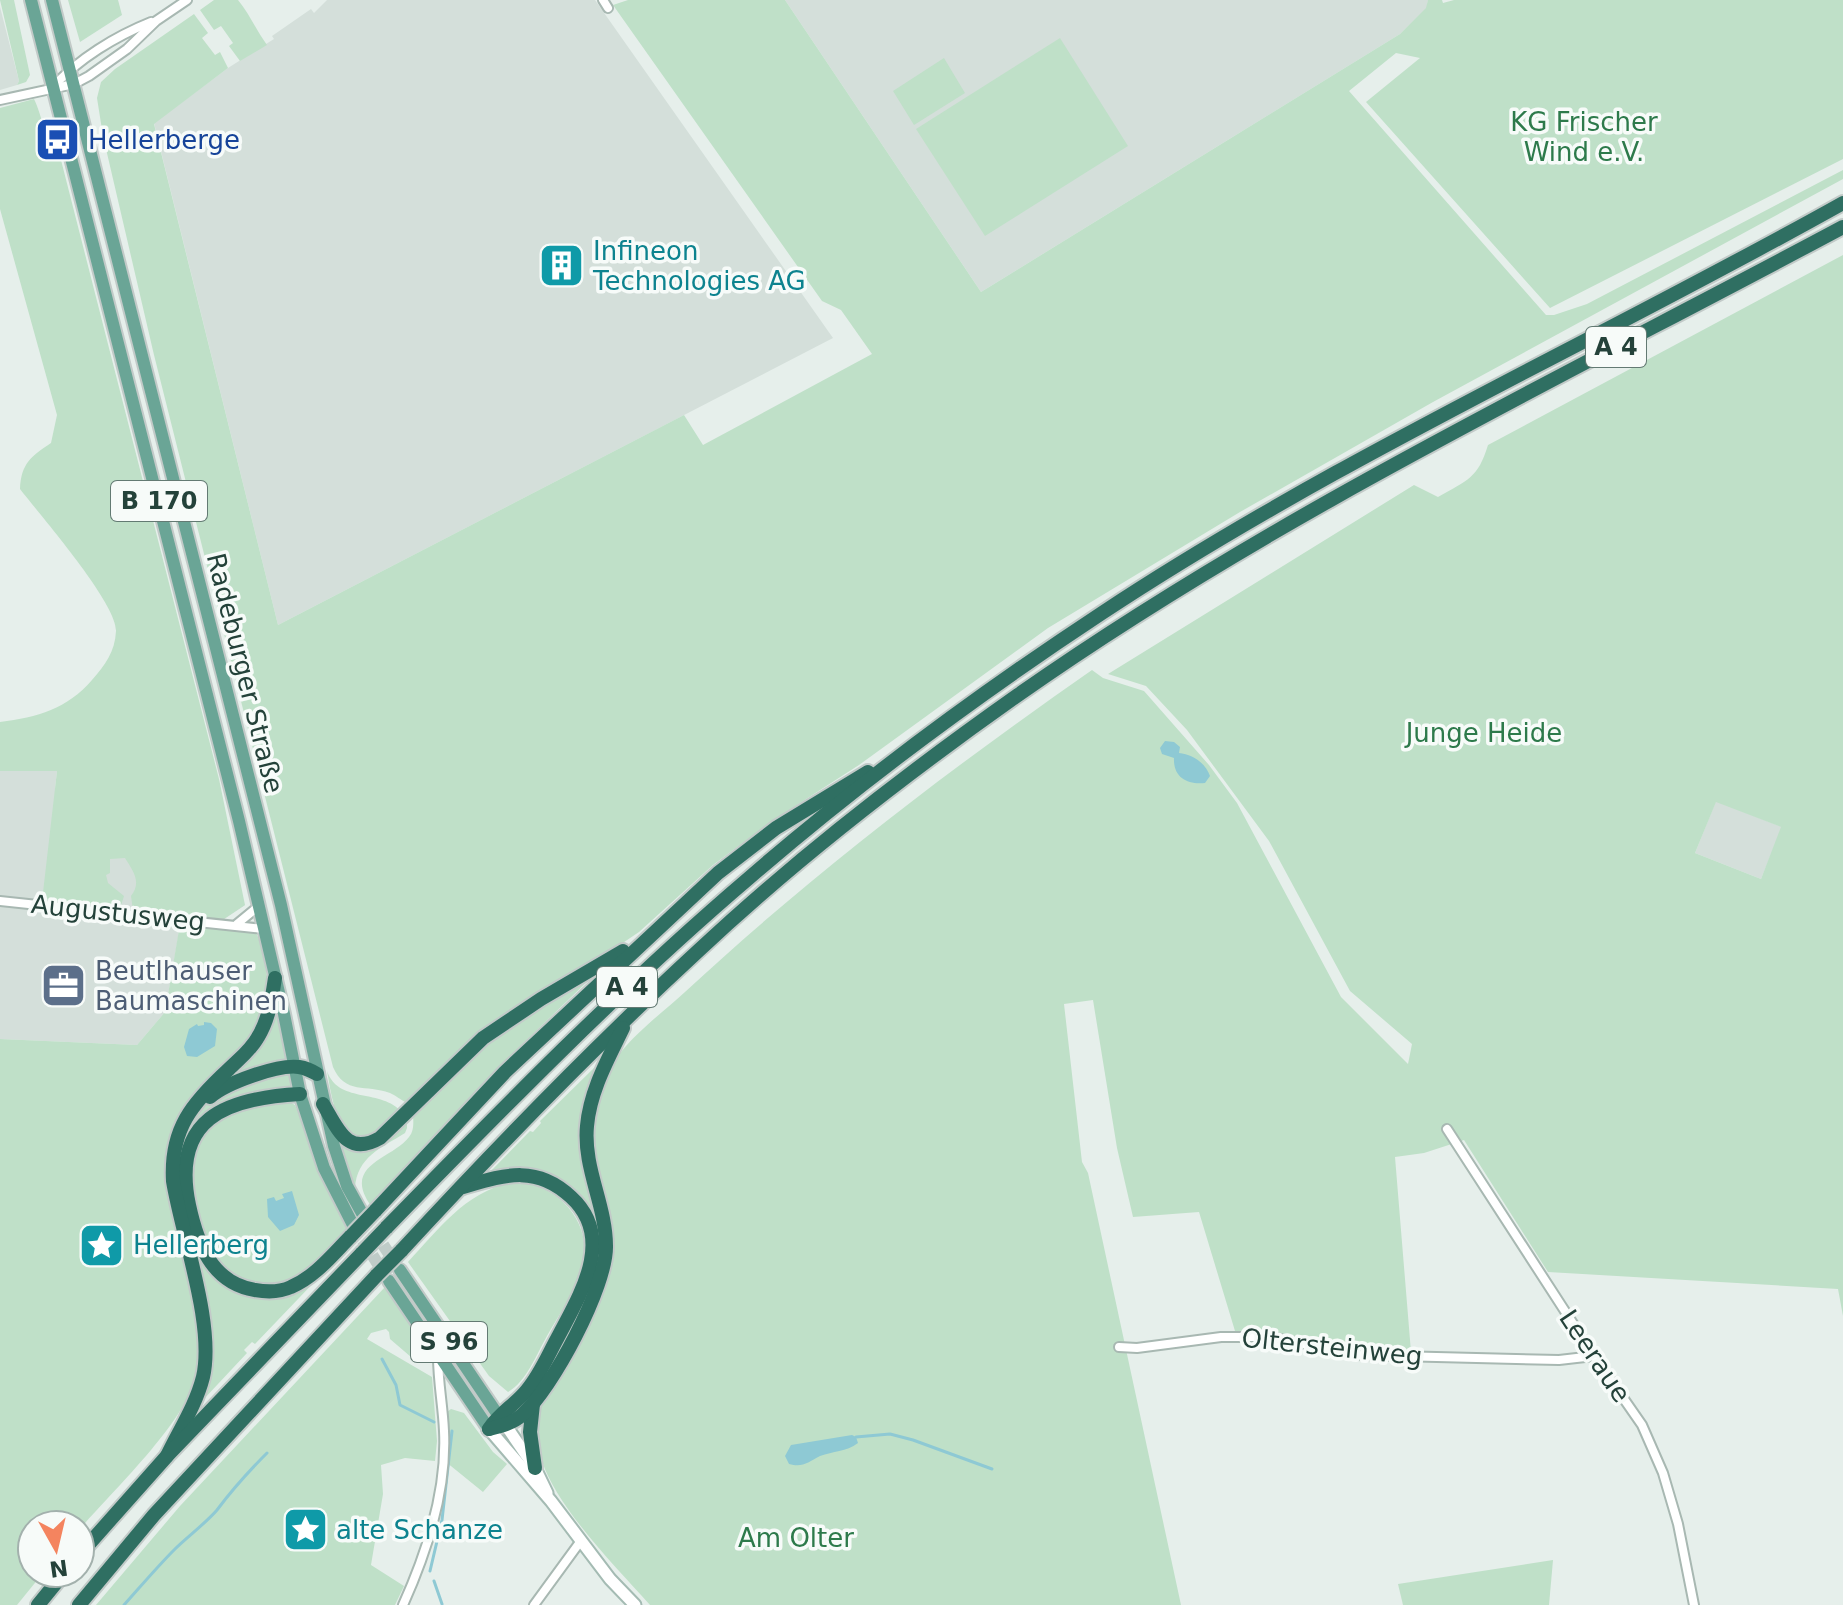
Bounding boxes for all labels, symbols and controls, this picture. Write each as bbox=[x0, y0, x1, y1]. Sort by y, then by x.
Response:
park label: KG Frischer Wind e.V. bbox=[1510, 107, 1658, 167]
bus stop icon: Hellerberge bbox=[33, 116, 81, 164]
place label: Hellerberge bbox=[88, 125, 240, 155]
place label: Infineon Technologies AG bbox=[592, 236, 806, 296]
building icon: Infineon Technologies AG bbox=[538, 242, 586, 290]
road number: A 4 bbox=[1586, 327, 1646, 367]
road number: B 170 bbox=[111, 481, 207, 521]
street label: Radeburger Straße bbox=[201, 550, 289, 796]
park label: Junge Heide bbox=[1404, 718, 1562, 748]
street label: Augustusweg bbox=[30, 889, 206, 937]
place label: Beutlhauser Baumaschinen bbox=[95, 956, 287, 1016]
office icon: Beutlhauser Baumaschinen bbox=[40, 962, 88, 1010]
road number: A 4 bbox=[597, 967, 657, 1007]
place icon: Hellerberg bbox=[78, 1221, 126, 1269]
place label: Hellerberg bbox=[133, 1230, 269, 1260]
street label: Leeraue bbox=[1553, 1304, 1637, 1408]
road number: S 96 bbox=[411, 1322, 487, 1362]
street label: Oltersteinweg bbox=[1240, 1323, 1424, 1371]
place icon: alte Schanze bbox=[281, 1506, 329, 1554]
north arrow bbox=[16, 1509, 96, 1589]
place label: alte Schanze bbox=[336, 1515, 503, 1545]
park label: Am Olter bbox=[738, 1523, 854, 1553]
text: N bbox=[48, 1555, 70, 1582]

